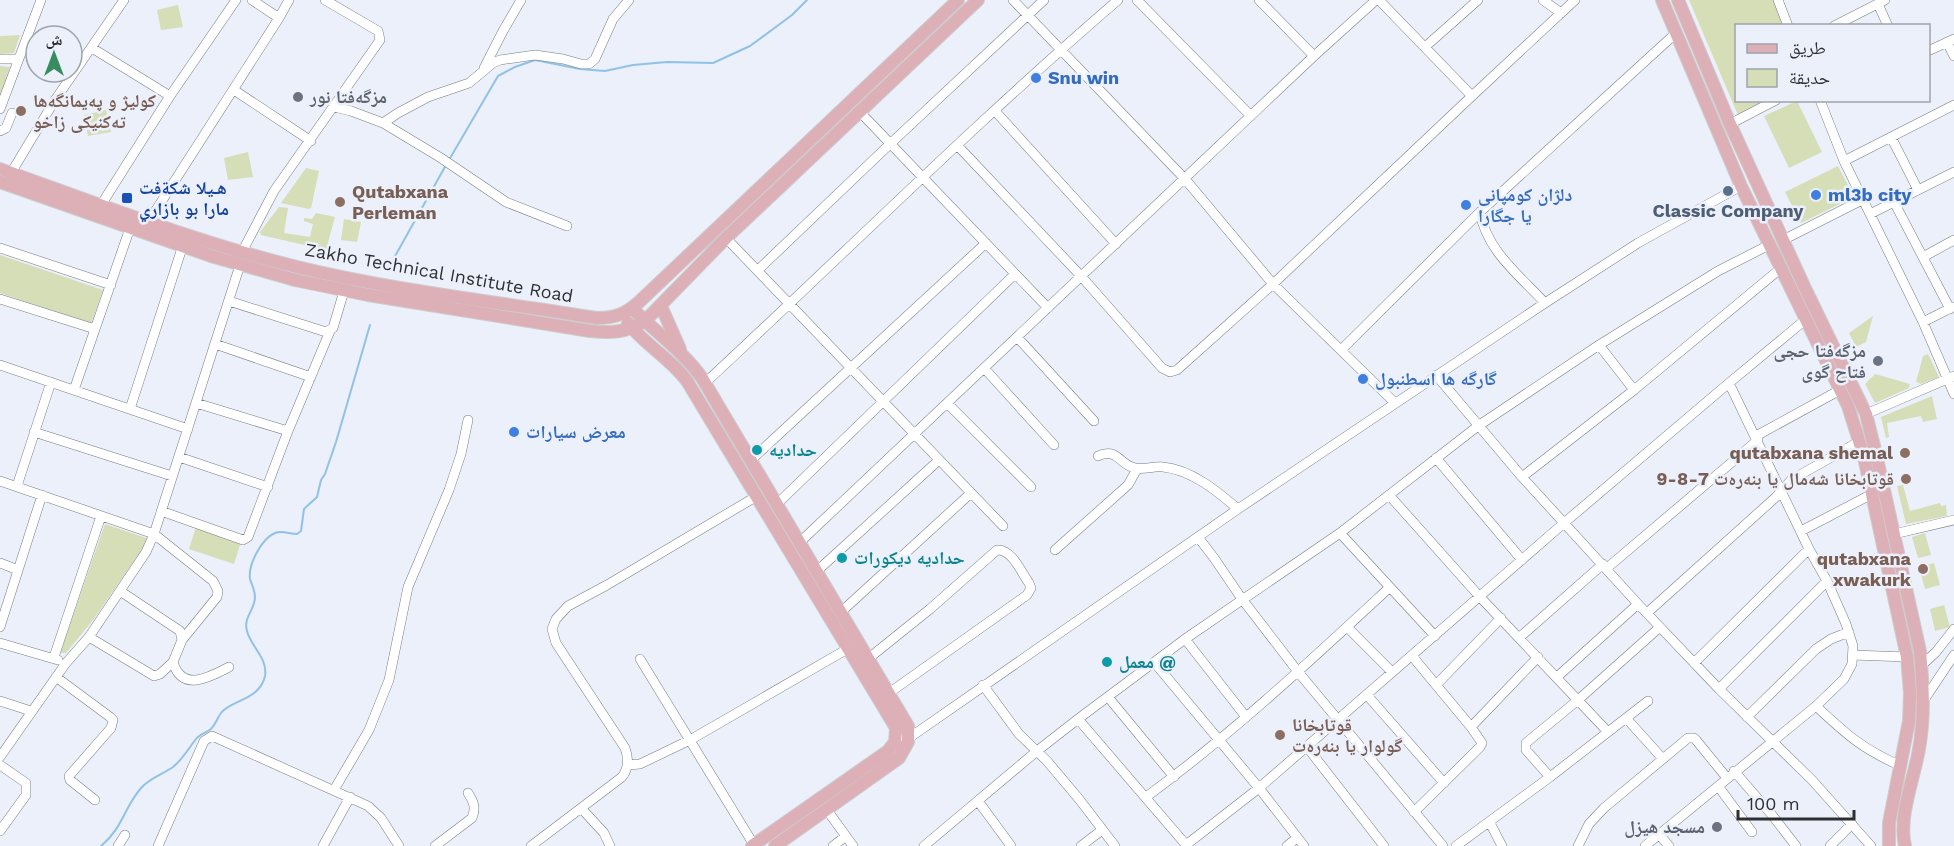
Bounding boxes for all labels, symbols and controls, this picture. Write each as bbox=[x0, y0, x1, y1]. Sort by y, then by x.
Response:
north arrow bbox=[24, 24, 84, 84]
legend bbox=[1735, 24, 1930, 102]
text: ش bbox=[46, 30, 63, 49]
text: طريق bbox=[1789, 37, 1826, 59]
place label: Snu win bbox=[1048, 67, 1119, 88]
text: حديقة bbox=[1789, 67, 1830, 88]
marker: Snu win bbox=[1029, 71, 1043, 85]
place label: مزگەفتا نور bbox=[309, 86, 387, 107]
place label: كوليژ و په‌يمانگه‌ها ته‌كنيكى زاخو bbox=[33, 90, 156, 133]
marker: مزگەفتا نور bbox=[291, 90, 305, 104]
marker: كوليژ و په‌يمانگه‌ها ته‌كنيكى زاخو bbox=[14, 104, 28, 118]
place label: هـيلا شكةفت مارا بو بازاري bbox=[139, 177, 229, 223]
place label: Qutabxana Perleman bbox=[352, 181, 449, 223]
place label: دلژان کومپانی یا جگارا bbox=[1478, 184, 1572, 226]
marker: Classic Company bbox=[1721, 184, 1735, 198]
place label: ml3b city bbox=[1828, 184, 1912, 205]
marker: ml3b city bbox=[1809, 188, 1823, 202]
marker: هـيلا شكةفت مارا بو بازاري bbox=[120, 191, 134, 205]
marker: Qutabxana Perleman bbox=[333, 195, 347, 209]
marker: دلژان کومپانی یا جگارا bbox=[1459, 198, 1473, 212]
place label: Classic Company bbox=[1653, 200, 1804, 221]
street label: Zakho Technical Institute Road bbox=[303, 239, 575, 306]
place label: مزگەفتا حجی فتاح گوی bbox=[1774, 340, 1866, 383]
marker: مزگەفتا حجی فتاح گوی bbox=[1871, 354, 1885, 368]
place label: گارگه ها اسطنبول bbox=[1375, 368, 1497, 390]
marker: گارگه ها اسطنبول bbox=[1356, 372, 1370, 386]
place label: معرض سيارات bbox=[526, 421, 626, 443]
marker: معرض سيارات bbox=[507, 425, 521, 439]
place label: حداديه bbox=[769, 439, 817, 460]
place label: qutabxana shemal bbox=[1729, 442, 1893, 463]
marker: حداديه bbox=[750, 443, 764, 457]
marker: qutabxana shemal bbox=[1898, 446, 1912, 460]
place label: قوتابخانا شەمال یا بنەرەت 7-8-9 bbox=[1657, 468, 1894, 490]
marker: قوتابخانا شەمال یا بنەرەت 7-8-9 bbox=[1899, 472, 1913, 486]
place label: حداديه ديكورات bbox=[854, 547, 965, 568]
place label: qutabxana xwakurk bbox=[1817, 548, 1912, 590]
marker: حداديه ديكورات bbox=[835, 551, 849, 565]
marker: qutabxana xwakurk bbox=[1916, 562, 1930, 576]
place label: معمل @ bbox=[1119, 651, 1176, 673]
marker: معمل @ bbox=[1100, 655, 1114, 669]
place label: قوتابخانا گولوار یا بنەرەت bbox=[1292, 714, 1403, 757]
marker: قوتابخانا گولوار یا بنەرەت bbox=[1273, 728, 1287, 742]
scale bar bbox=[1738, 783, 1854, 821]
text: 100 m bbox=[1747, 793, 1800, 814]
place label: مسجد هيزل bbox=[1624, 816, 1705, 838]
marker: مسجد هيزل bbox=[1710, 820, 1724, 834]

